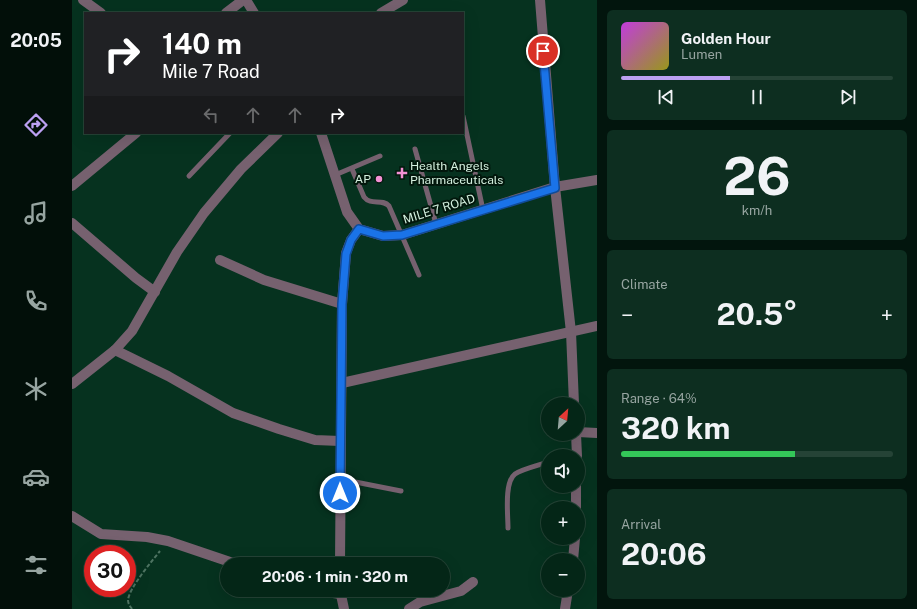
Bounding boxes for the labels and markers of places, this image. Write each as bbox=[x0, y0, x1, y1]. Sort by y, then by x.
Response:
pin bbox=[526, 34, 560, 68]
place label: Health Angels Pharmaceuticals bbox=[410, 159, 503, 187]
marker: Health Angels Pharmaceuticals bbox=[397, 168, 407, 178]
place label: AP bbox=[355, 172, 371, 186]
marker: AP bbox=[374, 174, 384, 184]

